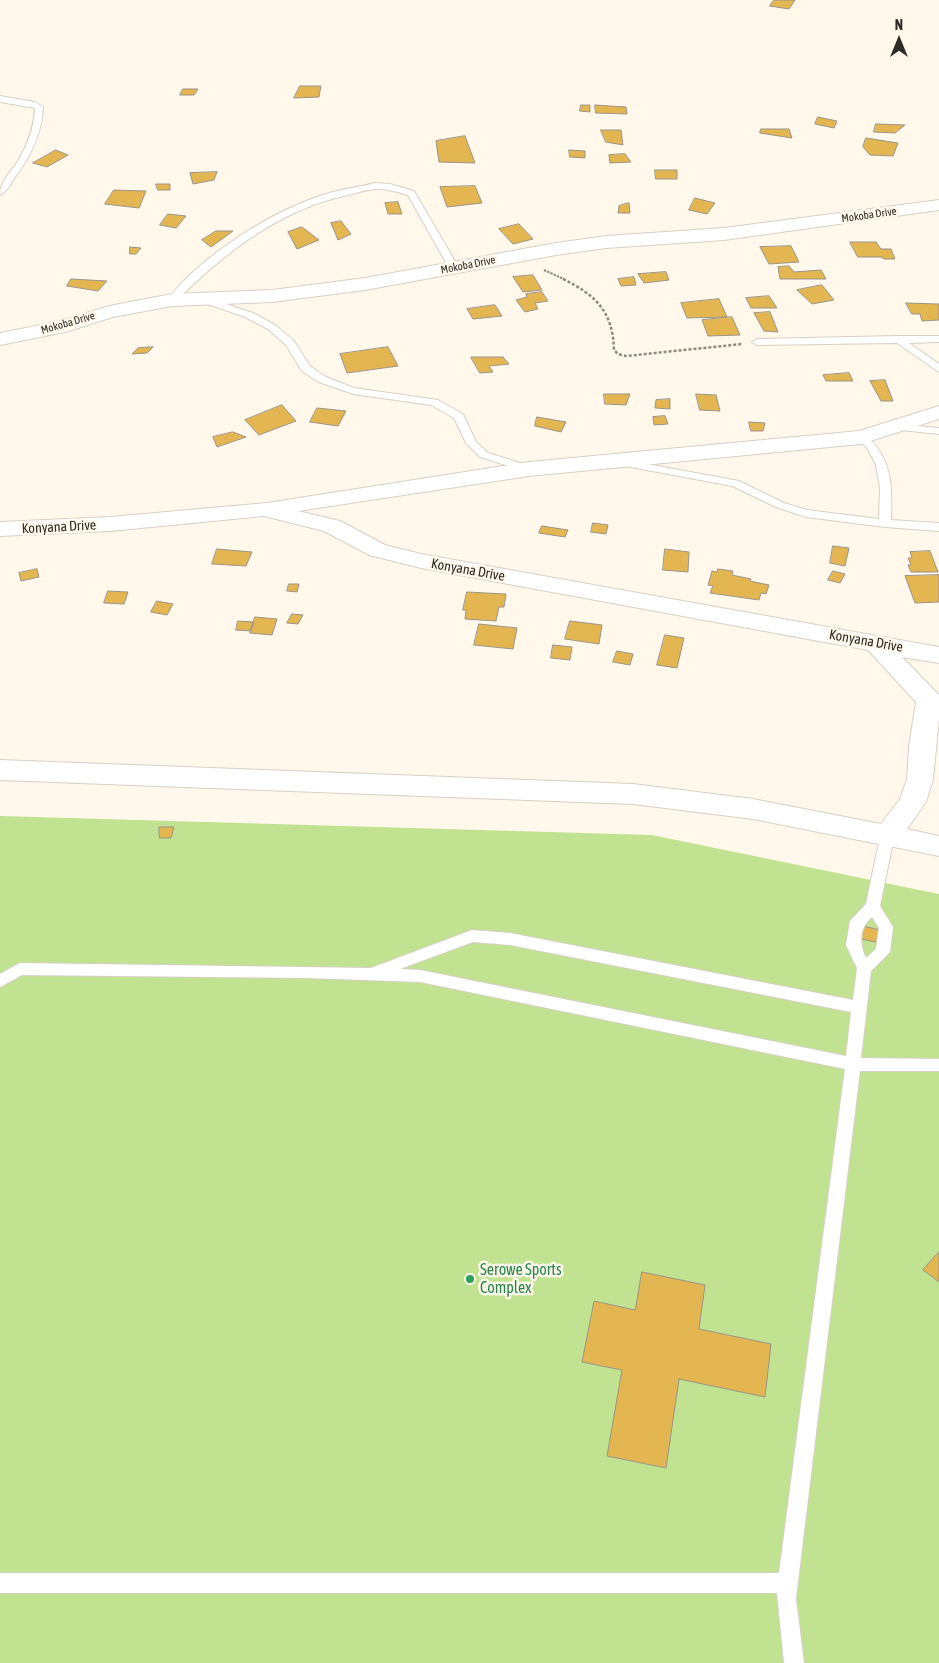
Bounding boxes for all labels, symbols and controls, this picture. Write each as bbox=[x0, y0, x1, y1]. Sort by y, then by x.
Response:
north arrow bbox=[874, 15, 924, 65]
text: N bbox=[895, 17, 903, 33]
street label: Mokoba Drive bbox=[841, 205, 897, 225]
street label: Mokoba Drive bbox=[439, 253, 497, 277]
street label: Mokoba Drive bbox=[39, 309, 97, 337]
street label: Konyana Drive bbox=[21, 517, 97, 537]
street label: Konyana Drive bbox=[430, 555, 506, 585]
street label: Konyana Drive bbox=[828, 626, 904, 656]
place label: Serowe Sports Complex bbox=[480, 1260, 562, 1298]
marker: Serowe Sports Complex bbox=[464, 1273, 476, 1285]

